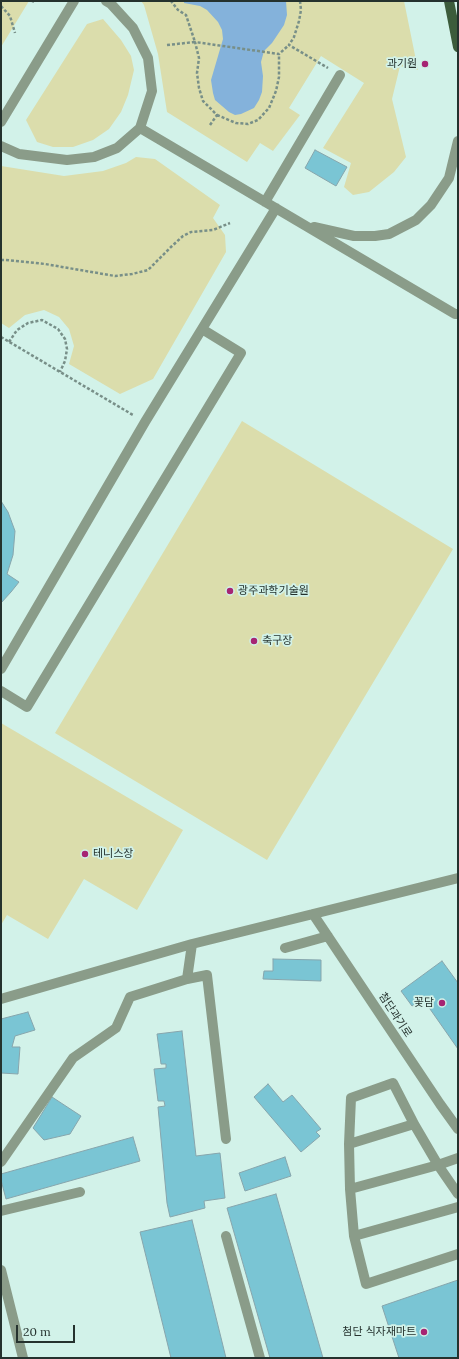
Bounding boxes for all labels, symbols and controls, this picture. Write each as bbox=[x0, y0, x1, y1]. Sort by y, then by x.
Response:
place label: 과기원 bbox=[387, 57, 417, 71]
marker: 과기원 bbox=[420, 59, 430, 69]
place label: 광주과학기술원 bbox=[238, 584, 309, 598]
marker: 광주과학기술원 bbox=[225, 586, 235, 596]
place label: 축구장 bbox=[262, 634, 292, 648]
marker: 축구장 bbox=[249, 636, 259, 646]
place label: 테니스장 bbox=[93, 847, 133, 861]
marker: 테니스장 bbox=[80, 849, 90, 859]
street label: 첨단과기로 bbox=[376, 990, 414, 1040]
place label: 꽃담 bbox=[414, 996, 434, 1010]
marker: 꽃담 bbox=[437, 998, 447, 1008]
scale bar bbox=[18, 1317, 77, 1343]
text: 20 m bbox=[23, 1324, 51, 1339]
place label: 첨단 식자재마트 bbox=[342, 1325, 416, 1339]
marker: 첨단 식자재마트 bbox=[419, 1327, 429, 1337]

